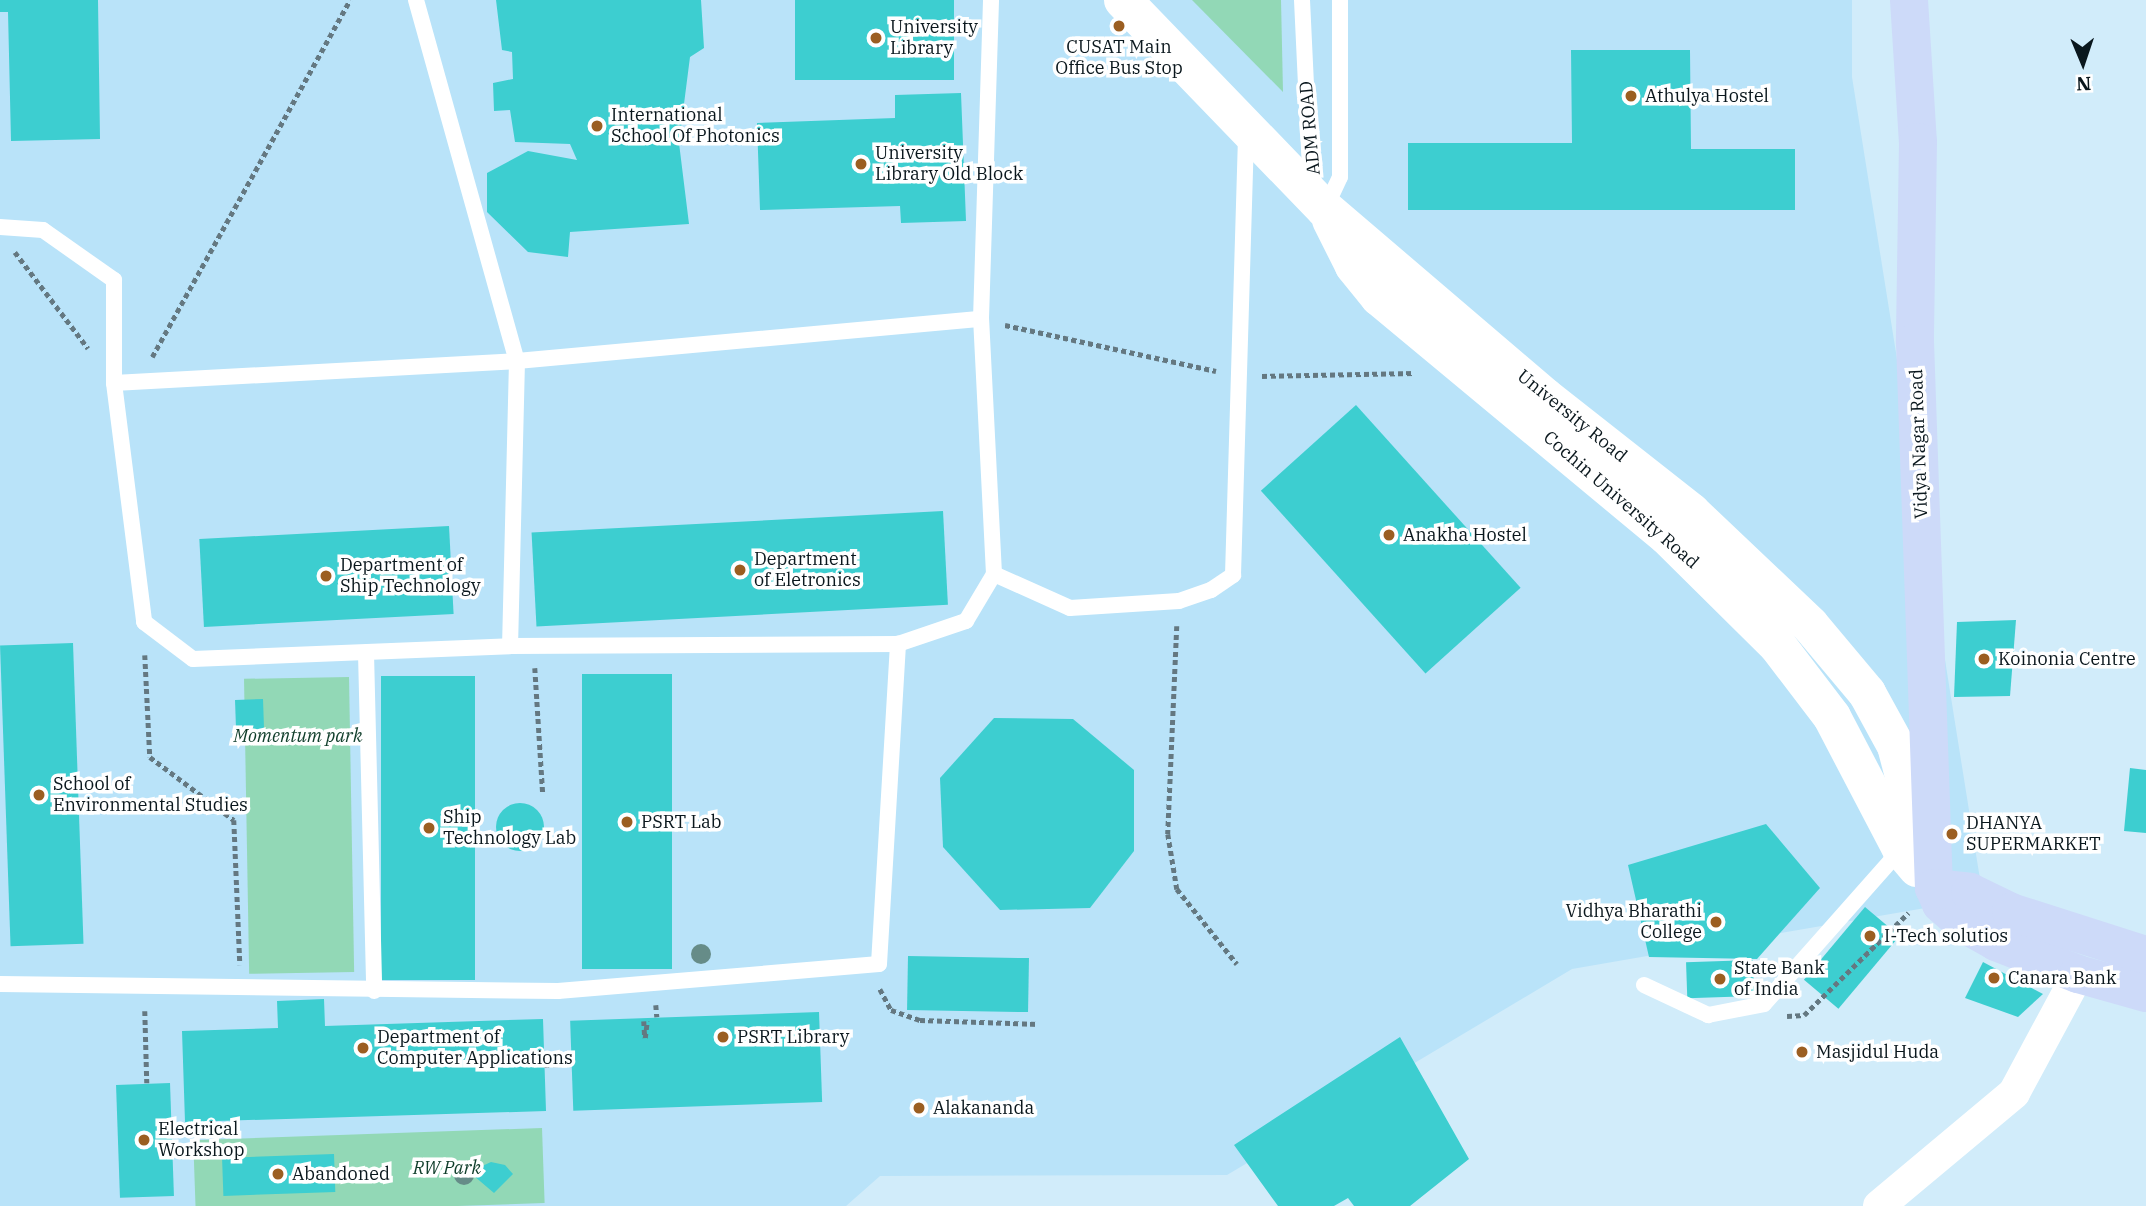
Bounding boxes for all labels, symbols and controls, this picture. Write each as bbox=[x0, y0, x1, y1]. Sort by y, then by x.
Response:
place label: University Library bbox=[890, 17, 978, 60]
marker: CUSAT Main Office Bus Stop bbox=[1111, 18, 1127, 34]
north arrow bbox=[2048, 28, 2118, 98]
marker: University Library bbox=[868, 30, 884, 46]
place label: CUSAT Main Office Bus Stop bbox=[1055, 37, 1183, 80]
text: N bbox=[2076, 72, 2092, 96]
street label: ADM ROAD bbox=[1295, 80, 1325, 176]
place label: Athulya Hostel bbox=[1645, 85, 1769, 107]
marker: Athulya Hostel bbox=[1623, 88, 1639, 104]
place label: International School Of Photonics bbox=[611, 105, 780, 148]
marker: International School Of Photonics bbox=[589, 118, 605, 134]
place label: University Library Old Block bbox=[875, 143, 1023, 186]
marker: University Library Old Block bbox=[853, 156, 869, 172]
street label: University Road bbox=[1513, 365, 1631, 467]
street label: Vidya Nagar Road bbox=[1906, 369, 1932, 519]
street label: Cochin University Road bbox=[1539, 427, 1703, 573]
place label: Anakha Hostel bbox=[1403, 524, 1527, 546]
marker: Anakha Hostel bbox=[1381, 527, 1397, 543]
place label: Department of Eletronics bbox=[754, 549, 861, 592]
place label: Department of Ship Technology bbox=[340, 555, 481, 598]
marker: Department of Eletronics bbox=[732, 562, 748, 578]
marker: Department of Ship Technology bbox=[318, 568, 334, 584]
place label: Koinonia Centre bbox=[1998, 648, 2136, 670]
marker: Koinonia Centre bbox=[1976, 651, 1992, 667]
park label: Momentum park bbox=[233, 725, 363, 747]
place label: School of Environmental Studies bbox=[53, 774, 248, 816]
marker: School of Environmental Studies bbox=[31, 787, 47, 803]
place label: Ship Technology Lab bbox=[443, 807, 576, 850]
place label: PSRT Lab bbox=[641, 811, 722, 833]
place label: DHANYA SUPERMARKET bbox=[1966, 813, 2101, 856]
marker: PSRT Lab bbox=[619, 814, 635, 830]
marker: Ship Technology Lab bbox=[421, 820, 437, 836]
marker: DHANYA SUPERMARKET bbox=[1944, 826, 1960, 842]
place label: Vidhya Bharathi College bbox=[1565, 901, 1702, 944]
marker: Vidhya Bharathi College bbox=[1708, 914, 1724, 930]
place label: I-Tech solutios bbox=[1884, 925, 2008, 947]
marker: I-Tech solutios bbox=[1862, 928, 1878, 944]
place label: State Bank of India bbox=[1734, 958, 1825, 1000]
place label: Canara Bank bbox=[2008, 967, 2117, 989]
marker: Canara Bank bbox=[1986, 970, 2002, 986]
marker: State Bank of India bbox=[1712, 971, 1728, 987]
place label: PSRT Library bbox=[737, 1026, 849, 1048]
place label: Department of Computer Applications bbox=[377, 1027, 573, 1070]
marker: PSRT Library bbox=[715, 1029, 731, 1045]
marker: Department of Computer Applications bbox=[355, 1040, 371, 1056]
place label: Masjidul Huda bbox=[1816, 1041, 1939, 1063]
marker: Masjidul Huda bbox=[1794, 1044, 1810, 1060]
place label: Alakananda bbox=[933, 1097, 1034, 1119]
marker: Alakananda bbox=[911, 1100, 927, 1116]
place label: Electrical Workshop bbox=[158, 1119, 244, 1162]
marker: Electrical Workshop bbox=[136, 1132, 152, 1148]
park label: RW Park bbox=[413, 1157, 481, 1179]
place label: Abandoned bbox=[292, 1163, 390, 1185]
marker: Abandoned bbox=[270, 1166, 286, 1182]

